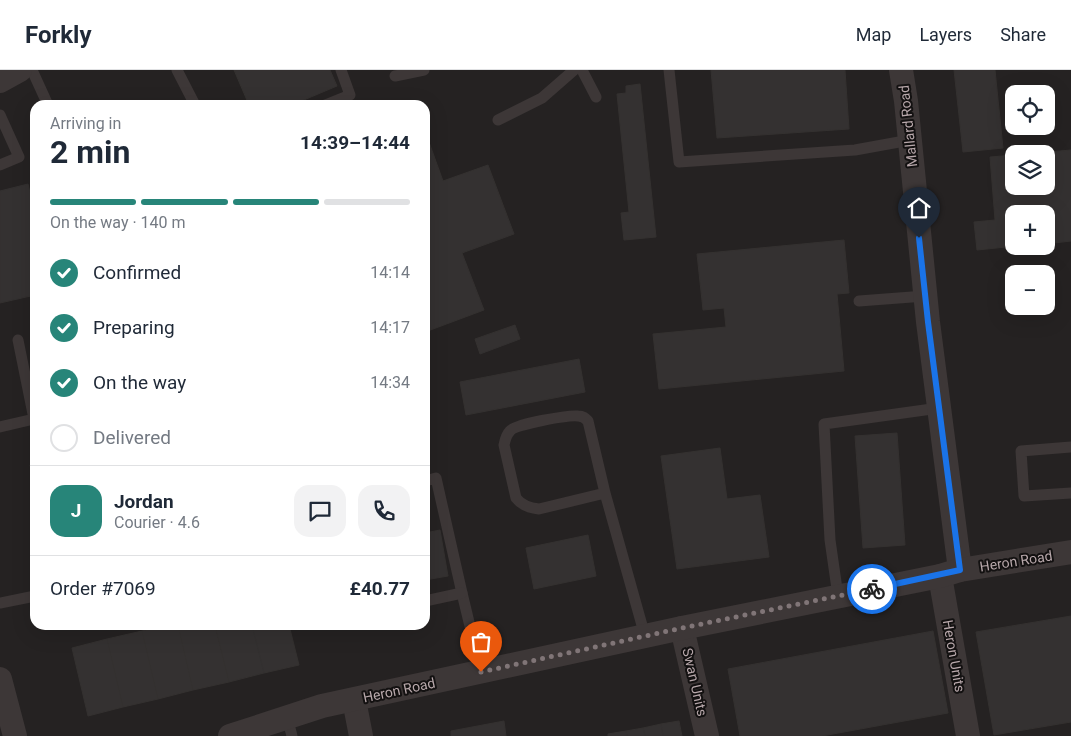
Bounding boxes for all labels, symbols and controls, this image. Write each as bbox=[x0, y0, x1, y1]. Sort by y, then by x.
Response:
text: Forkly bbox=[25, 21, 92, 49]
text: Map bbox=[856, 24, 891, 45]
text: Layers bbox=[919, 24, 972, 45]
text: Share bbox=[1000, 24, 1046, 45]
street label: Mallard Road bbox=[896, 84, 920, 168]
map controls bbox=[1005, 85, 1055, 315]
button: locate bbox=[1005, 85, 1055, 135]
text: Arriving in bbox=[50, 114, 121, 133]
text: 14:39–14:44 bbox=[300, 131, 410, 154]
text: 2 min bbox=[50, 133, 130, 171]
button: layers bbox=[1005, 145, 1055, 195]
pin bbox=[898, 187, 940, 238]
icon: home bbox=[905, 194, 933, 222]
button: + bbox=[1005, 205, 1055, 255]
text: On the way · 140 m bbox=[50, 213, 186, 232]
icon: check bbox=[50, 259, 78, 287]
text: Confirmed bbox=[93, 261, 181, 284]
text: 14:14 bbox=[370, 263, 410, 282]
button: − bbox=[1005, 265, 1055, 315]
icon: check bbox=[50, 314, 78, 342]
text: Preparing bbox=[93, 316, 175, 339]
text: 14:17 bbox=[370, 318, 410, 337]
icon: check bbox=[50, 369, 78, 397]
text: On the way bbox=[93, 371, 186, 394]
text: 14:34 bbox=[370, 373, 410, 392]
text: Delivered bbox=[93, 426, 171, 449]
button: chat bbox=[294, 485, 346, 537]
button: phone bbox=[358, 485, 410, 537]
text: Jordan bbox=[114, 490, 174, 513]
text: J bbox=[71, 499, 81, 522]
text: Courier · 4.6 bbox=[114, 513, 200, 532]
street label: Heron Road bbox=[979, 547, 1053, 575]
courier bbox=[847, 564, 897, 614]
icon: bike bbox=[858, 575, 886, 603]
text: Order #7069 bbox=[50, 577, 156, 600]
text: £40.77 bbox=[350, 577, 410, 600]
street label: Heron Units bbox=[940, 619, 968, 693]
pin bbox=[460, 621, 502, 672]
icon: bag bbox=[467, 628, 495, 656]
street label: Swan Units bbox=[679, 646, 711, 718]
street label: Heron Road bbox=[361, 675, 437, 705]

